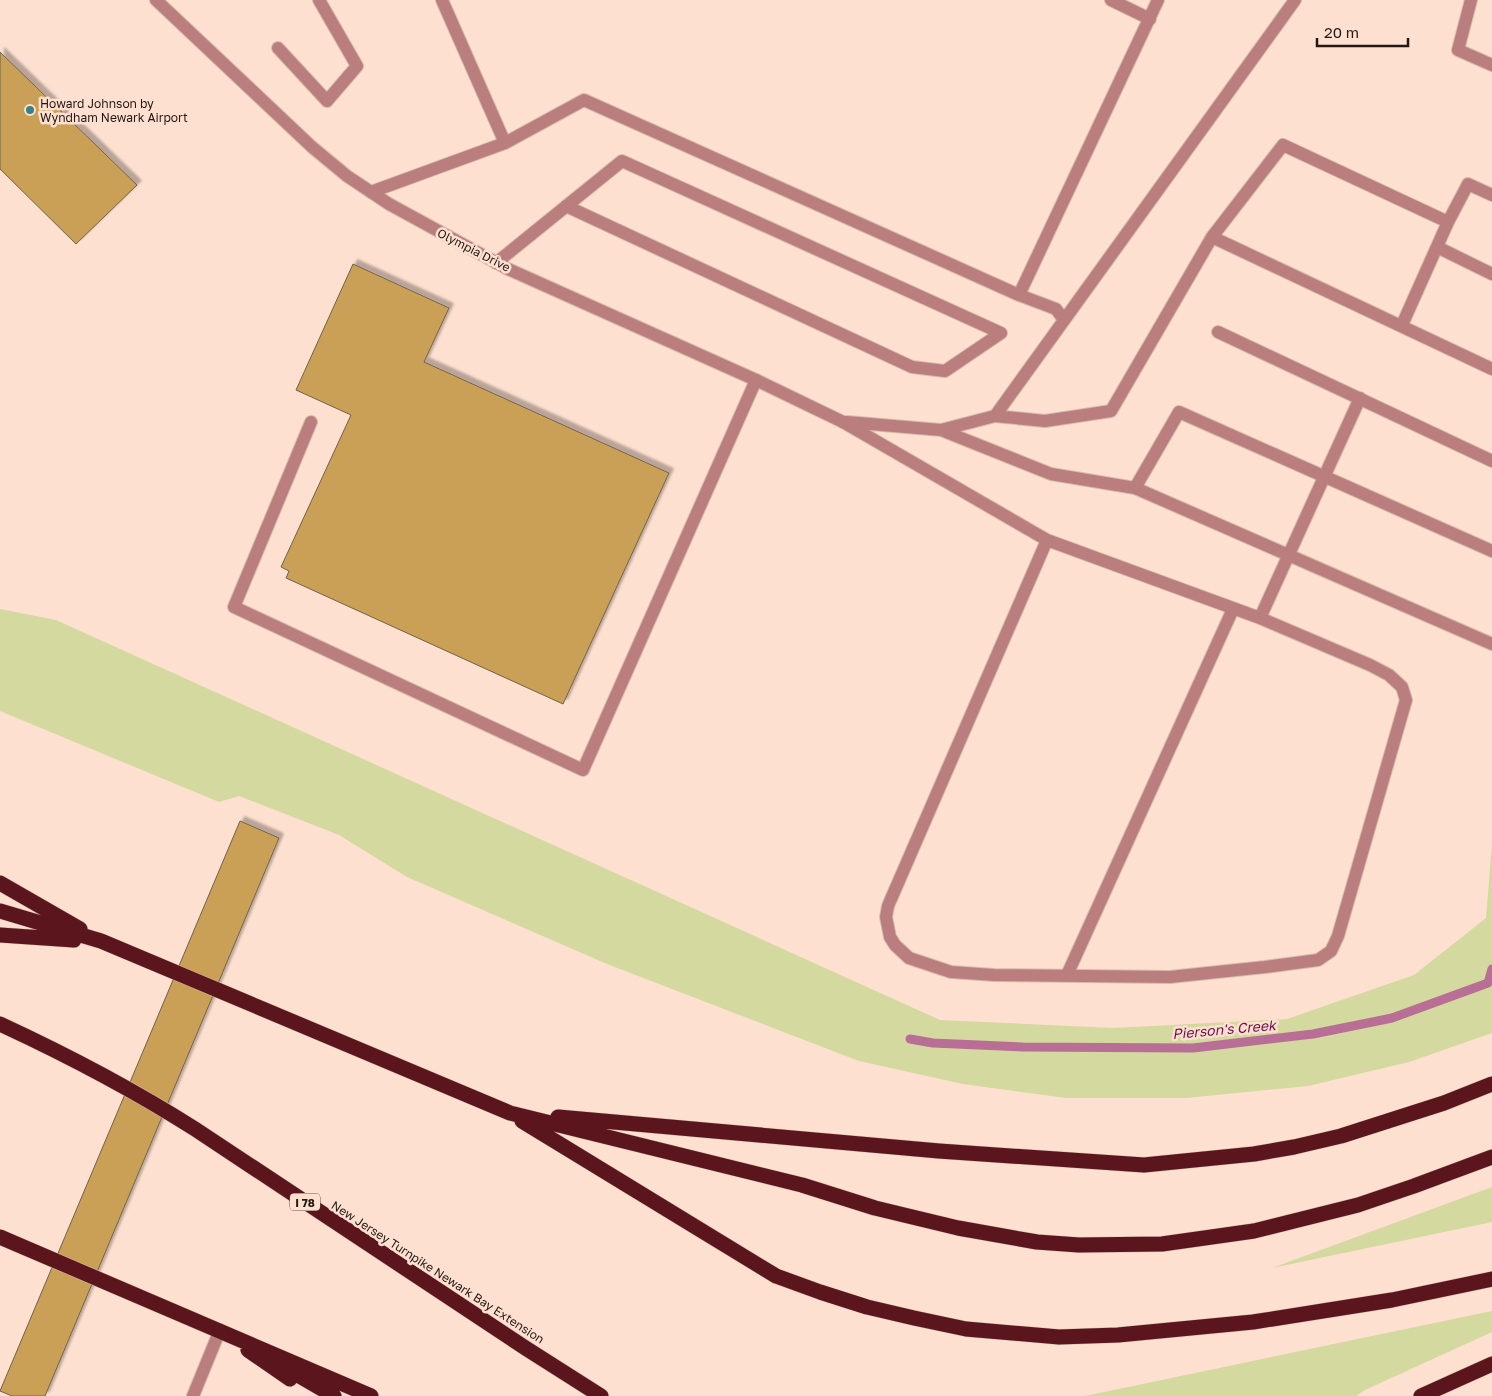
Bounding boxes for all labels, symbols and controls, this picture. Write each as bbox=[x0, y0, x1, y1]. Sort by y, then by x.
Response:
scale bar bbox=[1317, 15, 1408, 47]
text: 20 m bbox=[1324, 23, 1359, 41]
place label: Howard Johnson by Wyndham Newark Airport bbox=[40, 96, 188, 125]
marker: Howard Johnson by Wyndham Newark Airport bbox=[24, 104, 36, 116]
street label: Olympia Drive bbox=[435, 225, 513, 275]
water label: Pierson's Creek bbox=[1172, 1016, 1279, 1042]
road number: I 78 bbox=[290, 1194, 320, 1210]
street label: New Jersey Turnpike Newark Bay Extension bbox=[329, 1197, 547, 1347]

